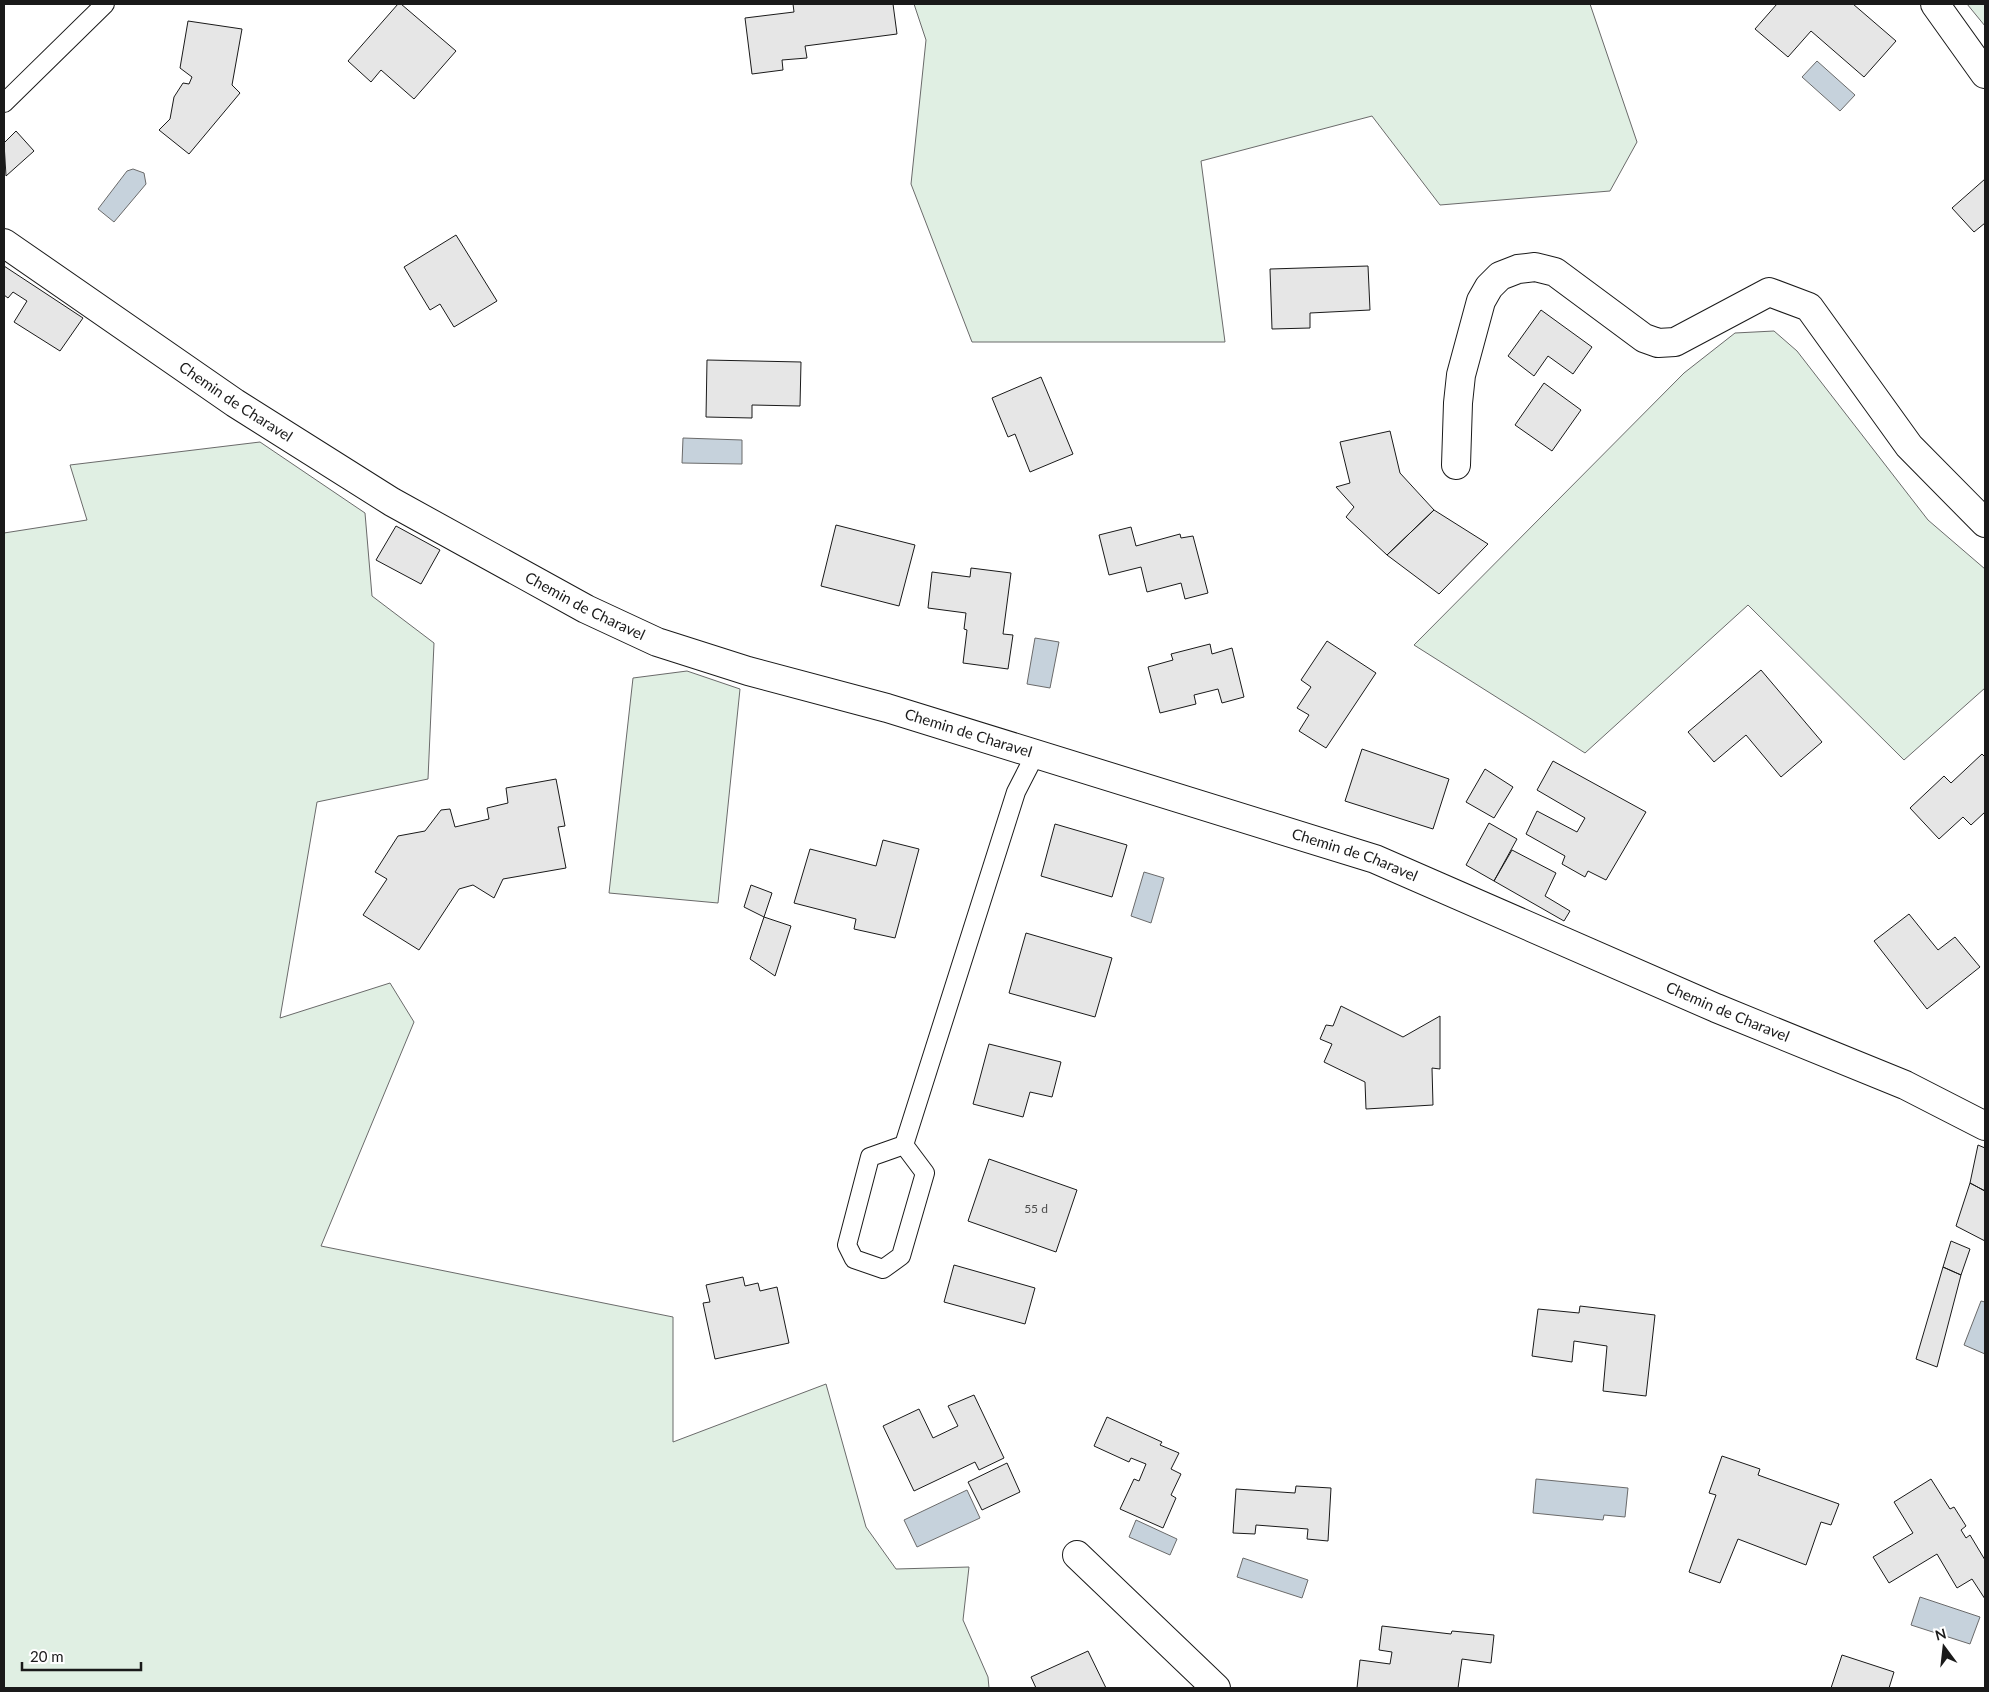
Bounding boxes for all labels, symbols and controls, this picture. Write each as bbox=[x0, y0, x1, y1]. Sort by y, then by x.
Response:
street label: Chemin de Charavel bbox=[176, 357, 296, 445]
street label: Chemin de Charavel bbox=[522, 567, 648, 643]
street label: Chemin de Charavel bbox=[903, 704, 1034, 760]
street label: Chemin de Charavel bbox=[1290, 824, 1421, 885]
street label: Chemin de Charavel bbox=[1663, 977, 1792, 1045]
house number: 55 d bbox=[1024, 1201, 1048, 1216]
north arrow bbox=[1919, 1622, 1969, 1672]
text: N bbox=[1933, 1624, 1948, 1644]
scale bar bbox=[22, 1640, 141, 1672]
text: 20 m bbox=[30, 1647, 64, 1665]

